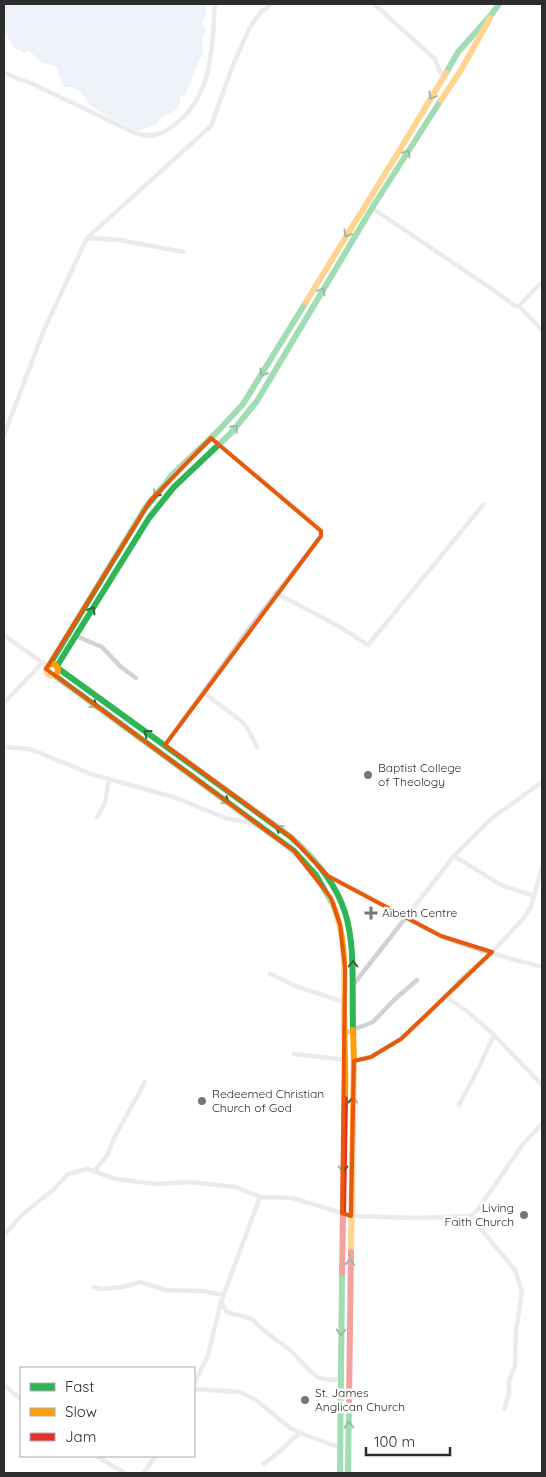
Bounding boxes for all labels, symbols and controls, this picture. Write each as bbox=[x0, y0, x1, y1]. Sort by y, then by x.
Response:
one-way arrow bbox=[429, 91, 439, 100]
one-way arrow bbox=[401, 149, 410, 158]
one-way arrow bbox=[343, 229, 353, 238]
one-way arrow bbox=[315, 288, 325, 297]
one-way arrow bbox=[259, 368, 269, 377]
one-way arrow bbox=[229, 425, 238, 434]
one-way arrow bbox=[152, 489, 161, 498]
one-way arrow bbox=[86, 606, 96, 615]
one-way arrow bbox=[88, 699, 98, 708]
one-way arrow bbox=[143, 730, 153, 739]
place label: Baptist College of Theology bbox=[378, 760, 461, 789]
marker: Baptist College of Theology bbox=[362, 769, 374, 781]
one-way arrow bbox=[220, 794, 229, 804]
one-way arrow bbox=[275, 825, 285, 834]
place label: Aibeth Centre bbox=[382, 905, 458, 920]
marker: Aibeth Centre bbox=[364, 906, 378, 920]
one-way arrow bbox=[348, 960, 358, 968]
place label: Redeemed Christian Church of God bbox=[212, 1086, 324, 1115]
marker: Redeemed Christian Church of God bbox=[196, 1095, 208, 1107]
one-way arrow bbox=[347, 1095, 358, 1103]
one-way arrow bbox=[338, 1166, 348, 1174]
place label: Living Faith Church bbox=[445, 1200, 514, 1229]
marker: Living Faith Church bbox=[518, 1209, 530, 1221]
one-way arrow bbox=[345, 1258, 355, 1266]
one-way arrow bbox=[336, 1328, 346, 1336]
legend bbox=[20, 1367, 195, 1457]
text: Fast bbox=[65, 1377, 94, 1396]
place label: St. James Anglican Church bbox=[315, 1385, 405, 1414]
marker: St. James Anglican Church bbox=[299, 1394, 311, 1406]
text: Slow bbox=[65, 1402, 97, 1421]
one-way arrow bbox=[344, 1420, 354, 1428]
scale bar bbox=[366, 1424, 450, 1456]
text: Jam bbox=[65, 1427, 96, 1446]
text: 100 m bbox=[374, 1432, 415, 1451]

